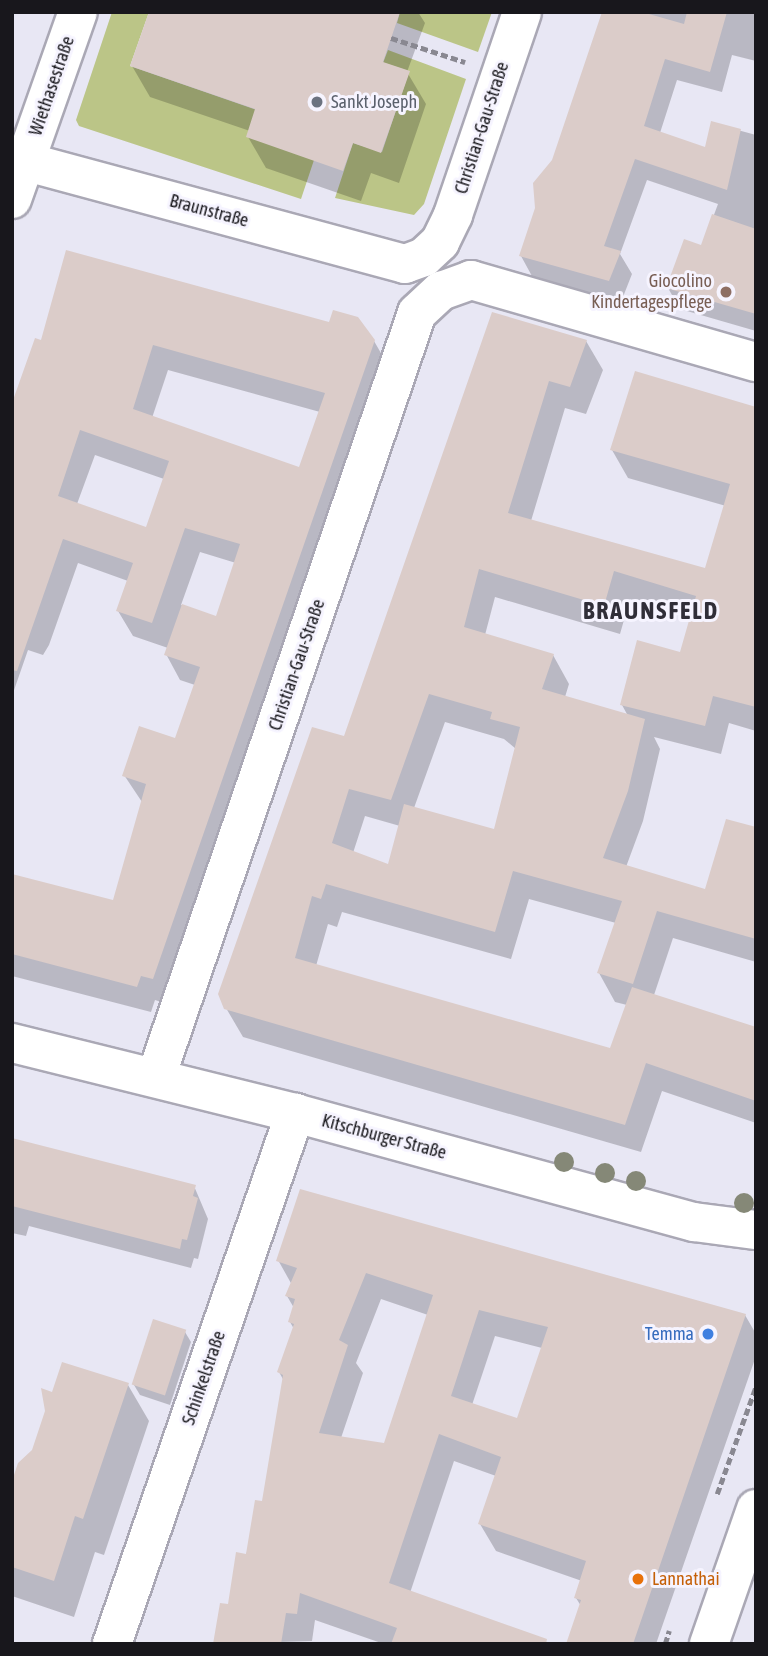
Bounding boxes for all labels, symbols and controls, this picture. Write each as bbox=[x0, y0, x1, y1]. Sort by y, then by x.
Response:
street label: Wiethasestraße bbox=[25, 33, 79, 139]
street label: Christian-Gau-Straße bbox=[451, 59, 513, 197]
place label: Sankt Joseph bbox=[331, 91, 417, 113]
marker: Sankt Joseph bbox=[309, 94, 325, 110]
street label: Braunstraße bbox=[167, 190, 251, 232]
place label: Giocolino Kindertagespflege bbox=[591, 271, 712, 314]
marker: Giocolino Kindertagespflege bbox=[718, 284, 734, 300]
street label: Christian-Gau-Straße bbox=[264, 597, 330, 733]
district label: BRAUNSFELD bbox=[584, 597, 718, 625]
street label: Kitschburger Straße bbox=[319, 1110, 449, 1164]
place label: Temma bbox=[645, 1323, 694, 1345]
marker: Temma bbox=[700, 1326, 716, 1342]
street label: Schinkelstraße bbox=[178, 1328, 230, 1428]
place label: Lannathai bbox=[652, 1568, 720, 1590]
marker: Lannathai bbox=[630, 1571, 646, 1587]

